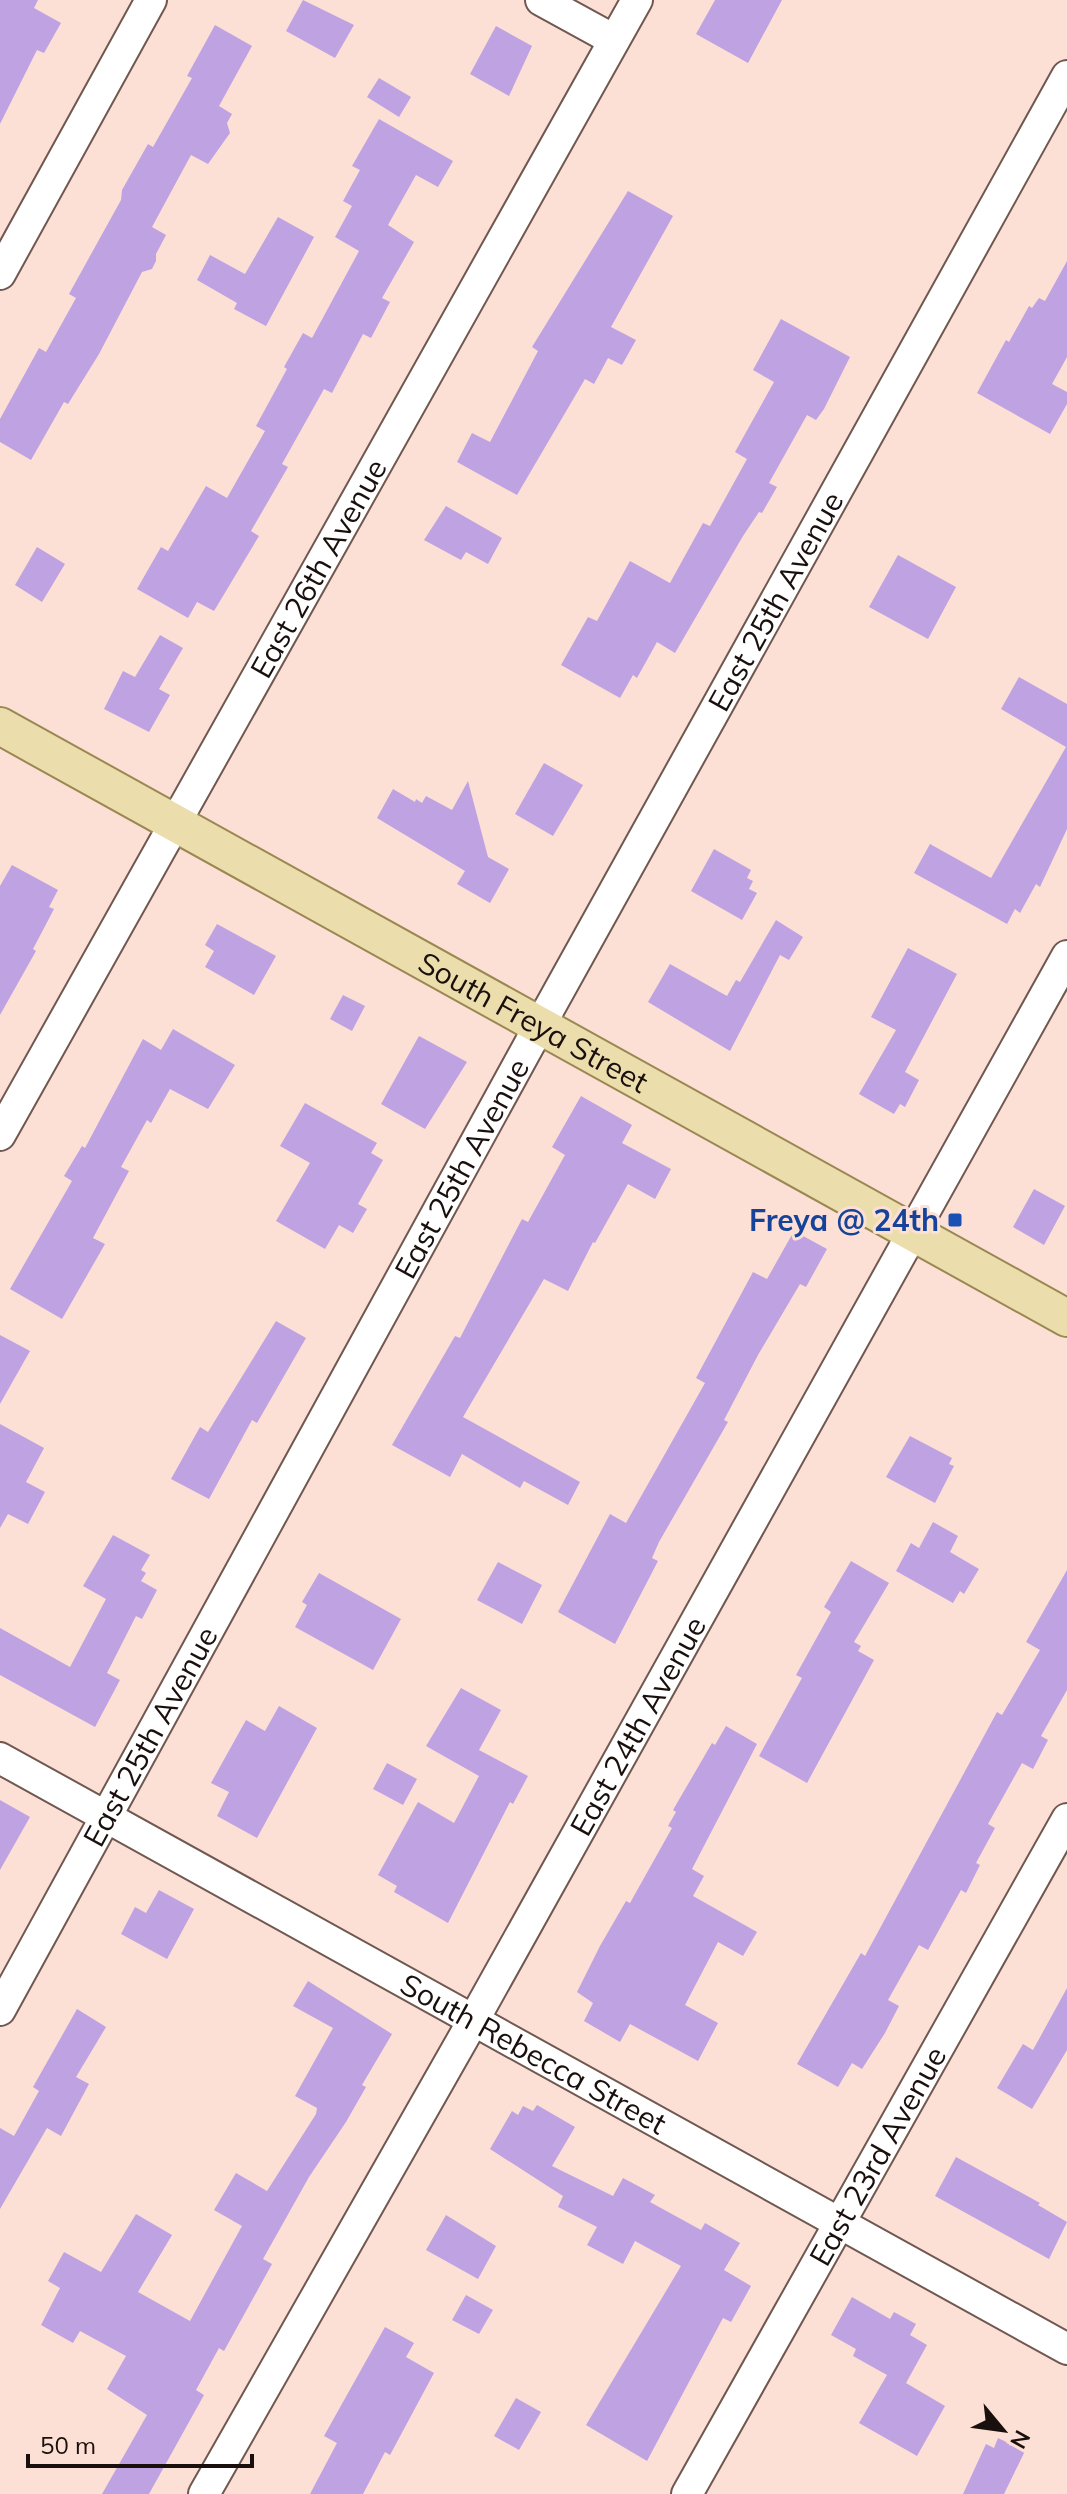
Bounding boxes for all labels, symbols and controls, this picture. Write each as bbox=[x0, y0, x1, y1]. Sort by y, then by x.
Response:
street label: East 26th Avenue bbox=[242, 452, 395, 684]
street label: East 25th Avenue bbox=[699, 485, 851, 718]
street label: South Freya Street bbox=[412, 943, 655, 1101]
street label: East 25th Avenue bbox=[386, 1052, 537, 1285]
place label: Freya @ 24th bbox=[749, 1201, 939, 1239]
marker: Freya @ 24th bbox=[946, 1211, 964, 1229]
street label: East 24th Avenue bbox=[561, 1610, 714, 1842]
street label: East 25th Avenue bbox=[74, 1620, 226, 1853]
street label: South Rebecca Street bbox=[394, 1965, 673, 2142]
street label: East 23rd Avenue bbox=[801, 2040, 954, 2272]
north arrow bbox=[963, 2390, 1043, 2470]
scale bar bbox=[28, 2418, 252, 2468]
text: N bbox=[1004, 2426, 1037, 2454]
text: 50 m bbox=[40, 2430, 96, 2460]

